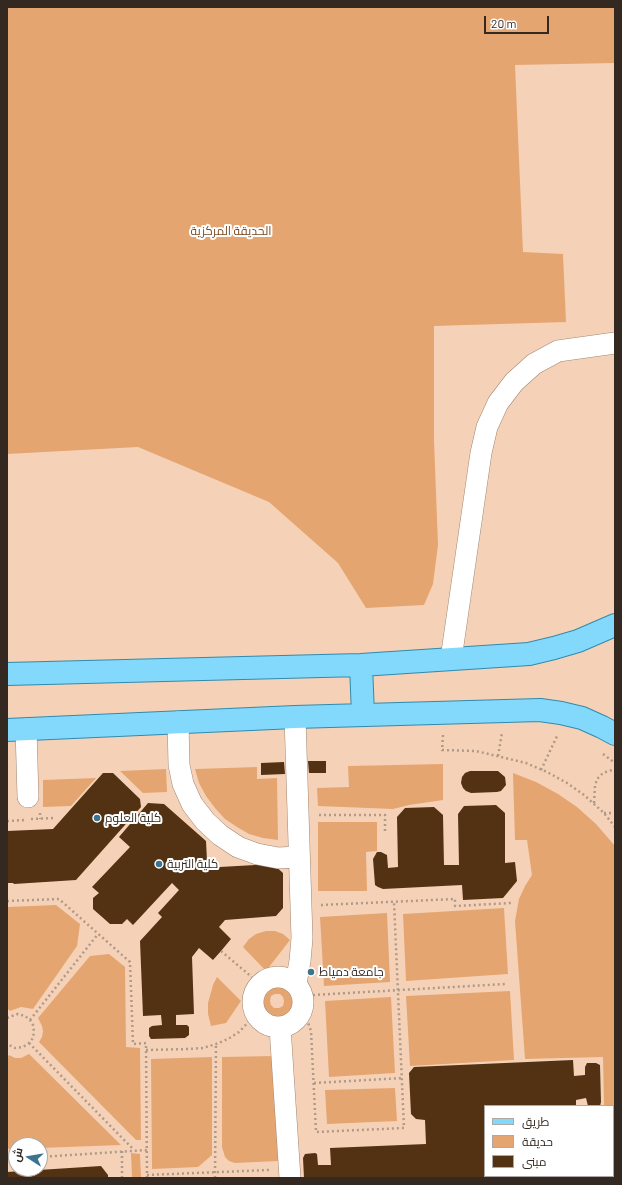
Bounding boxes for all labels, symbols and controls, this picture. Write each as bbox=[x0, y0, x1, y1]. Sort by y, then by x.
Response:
scale bar bbox=[486, 8, 551, 34]
text: 20 m bbox=[491, 16, 517, 30]
park label: الحديقة المركزية bbox=[191, 224, 271, 238]
place label: كلية العلوم bbox=[105, 811, 161, 825]
marker: كلية العلوم bbox=[92, 813, 102, 823]
place label: كلية التربية bbox=[167, 857, 218, 871]
marker: كلية التربية bbox=[154, 859, 164, 869]
place label: جامعة دمياط bbox=[319, 965, 384, 979]
marker: جامعة دمياط bbox=[306, 967, 316, 977]
legend bbox=[484, 1105, 614, 1177]
text: طريق bbox=[522, 1114, 549, 1128]
text: حديقة bbox=[522, 1134, 553, 1148]
north arrow bbox=[8, 1137, 48, 1177]
text: ش bbox=[9, 1146, 25, 1163]
text: مبنى bbox=[522, 1154, 547, 1168]

